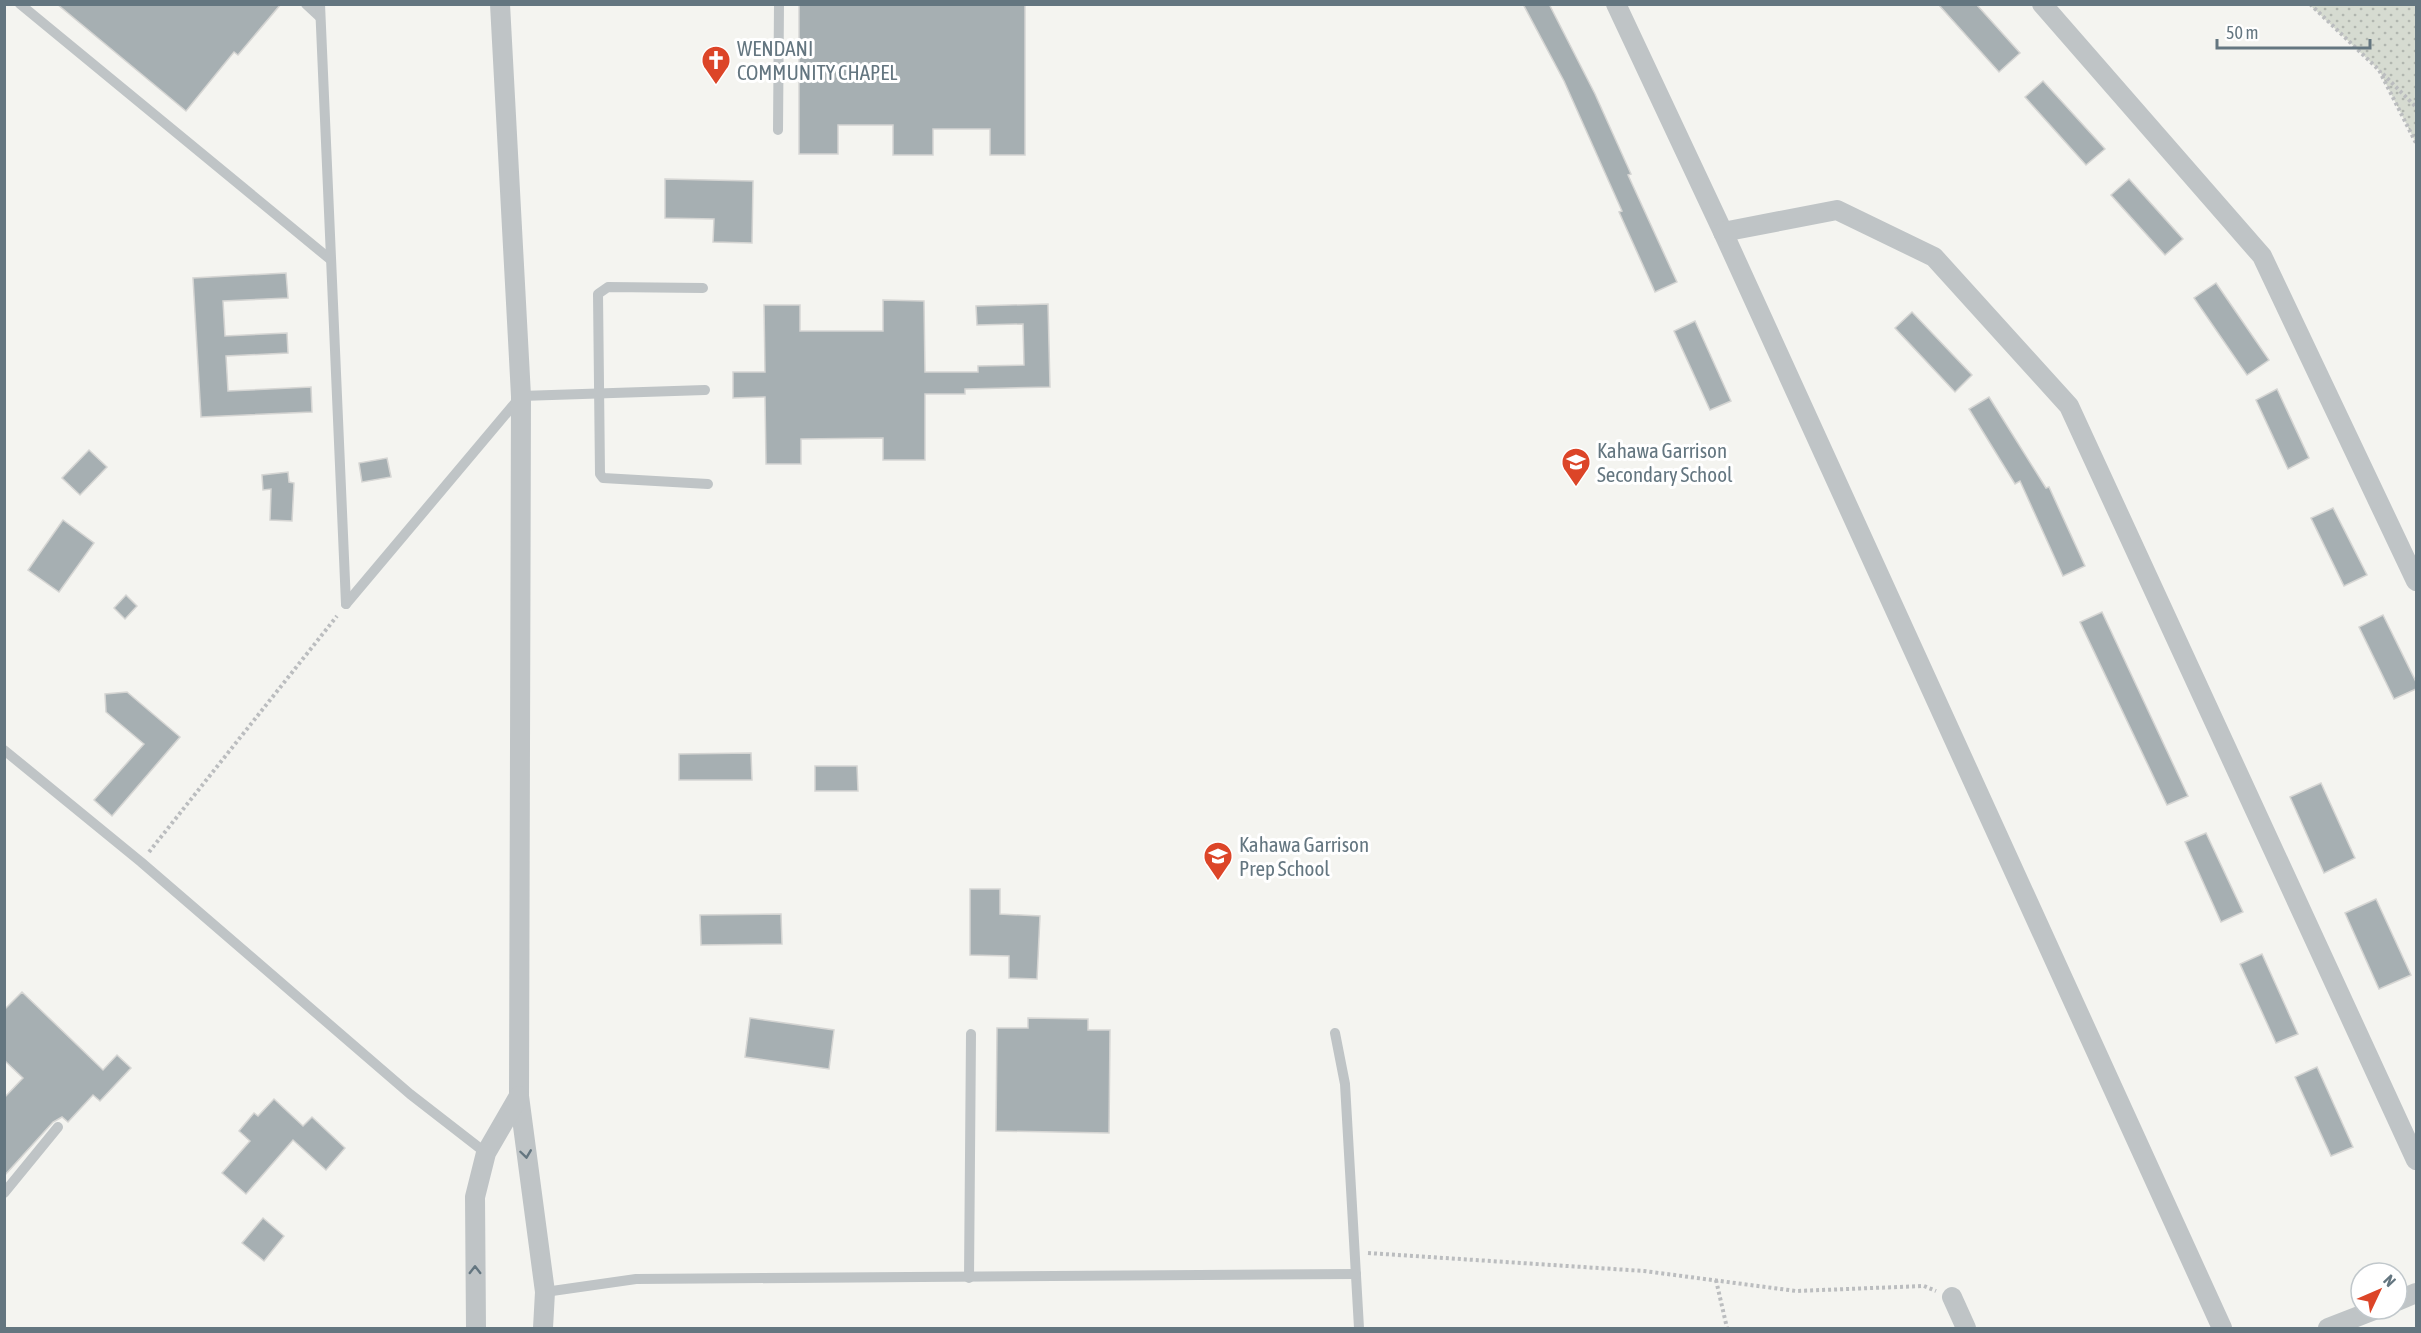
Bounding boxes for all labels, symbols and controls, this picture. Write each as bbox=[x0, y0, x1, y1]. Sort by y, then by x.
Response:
scale bar bbox=[2217, 12, 2370, 50]
text: 50 m bbox=[2226, 22, 2258, 43]
place label: WENDANI COMMUNITY CHAPEL bbox=[737, 36, 897, 84]
church icon: WENDANI COMMUNITY CHAPEL bbox=[700, 44, 732, 86]
place label: Kahawa Garrison Secondary School bbox=[1597, 438, 1733, 486]
school or university icon: Kahawa Garrison Secondary School bbox=[1560, 446, 1592, 488]
place label: Kahawa Garrison Prep School bbox=[1239, 832, 1369, 880]
school or university icon: Kahawa Garrison Prep School bbox=[1202, 840, 1234, 882]
one-way arrow bbox=[520, 1149, 532, 1158]
north arrow bbox=[2349, 1261, 2409, 1321]
one-way arrow bbox=[469, 1266, 482, 1275]
text: N bbox=[2380, 1271, 2400, 1290]

